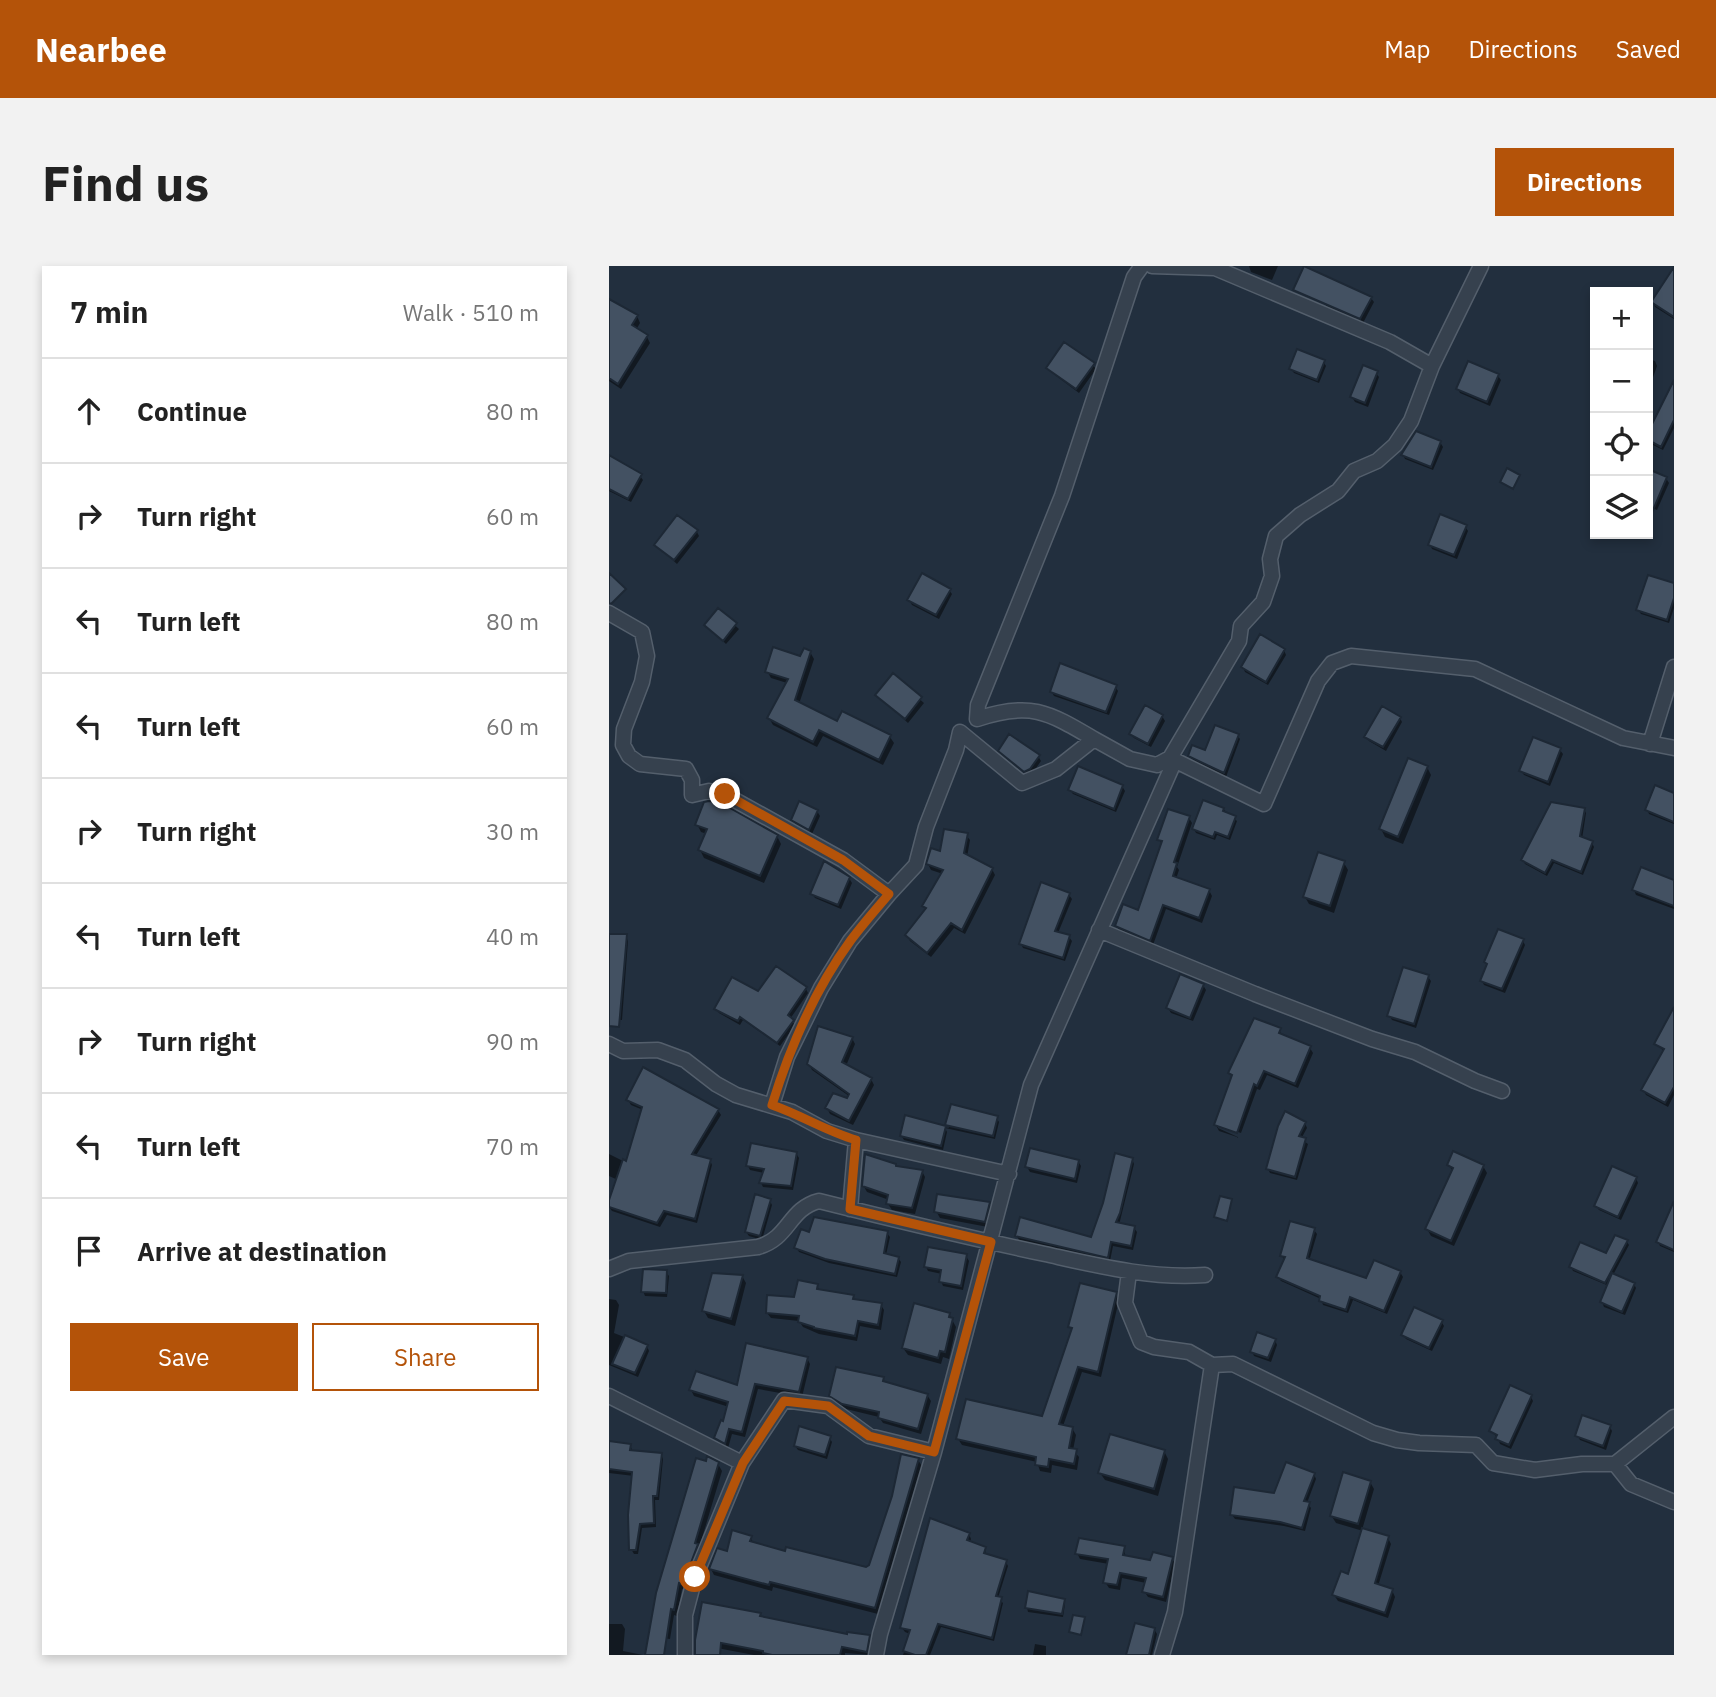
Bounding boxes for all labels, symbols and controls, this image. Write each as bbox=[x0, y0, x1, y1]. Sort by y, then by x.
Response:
text: Nearbee bbox=[35, 28, 167, 71]
text: Map bbox=[1384, 33, 1430, 65]
text: Directions bbox=[1468, 33, 1578, 65]
text: Saved bbox=[1616, 33, 1681, 65]
button: Directions bbox=[1495, 148, 1674, 216]
text: Find us bbox=[42, 151, 209, 214]
map controls bbox=[1590, 287, 1653, 539]
button: + bbox=[1590, 287, 1653, 350]
text: 7 min bbox=[70, 292, 148, 331]
text: Walk · 510 m bbox=[403, 297, 539, 327]
button: − bbox=[1590, 350, 1653, 413]
icon: ahead bbox=[70, 392, 108, 430]
text: Continue bbox=[137, 394, 247, 428]
text: 80 m bbox=[486, 396, 539, 426]
button: locate bbox=[1590, 413, 1653, 476]
button: layers bbox=[1590, 476, 1653, 539]
icon: right bbox=[70, 497, 108, 535]
text: Turn right bbox=[137, 499, 256, 533]
text: 60 m bbox=[486, 501, 539, 531]
icon: left bbox=[70, 602, 108, 640]
text: Turn left bbox=[137, 604, 240, 638]
text: 80 m bbox=[486, 606, 539, 636]
icon: left bbox=[70, 707, 108, 745]
text: Turn left bbox=[137, 709, 240, 743]
text: 60 m bbox=[486, 711, 539, 741]
route end bbox=[709, 778, 740, 809]
icon: right bbox=[70, 812, 108, 850]
text: Turn right bbox=[137, 814, 256, 848]
text: 30 m bbox=[486, 816, 539, 846]
icon: left bbox=[70, 917, 108, 955]
text: Turn left bbox=[137, 919, 240, 953]
text: 40 m bbox=[486, 921, 539, 951]
icon: right bbox=[70, 1022, 108, 1060]
text: Turn right bbox=[137, 1024, 256, 1058]
text: 90 m bbox=[486, 1026, 539, 1056]
icon: left bbox=[70, 1127, 108, 1165]
text: Turn left bbox=[137, 1129, 240, 1163]
text: 70 m bbox=[486, 1131, 539, 1161]
icon: arrive bbox=[70, 1232, 108, 1270]
text: Arrive at destination bbox=[137, 1234, 387, 1268]
button: Save bbox=[70, 1323, 298, 1391]
button: Share bbox=[312, 1323, 539, 1391]
route start bbox=[679, 1561, 710, 1592]

